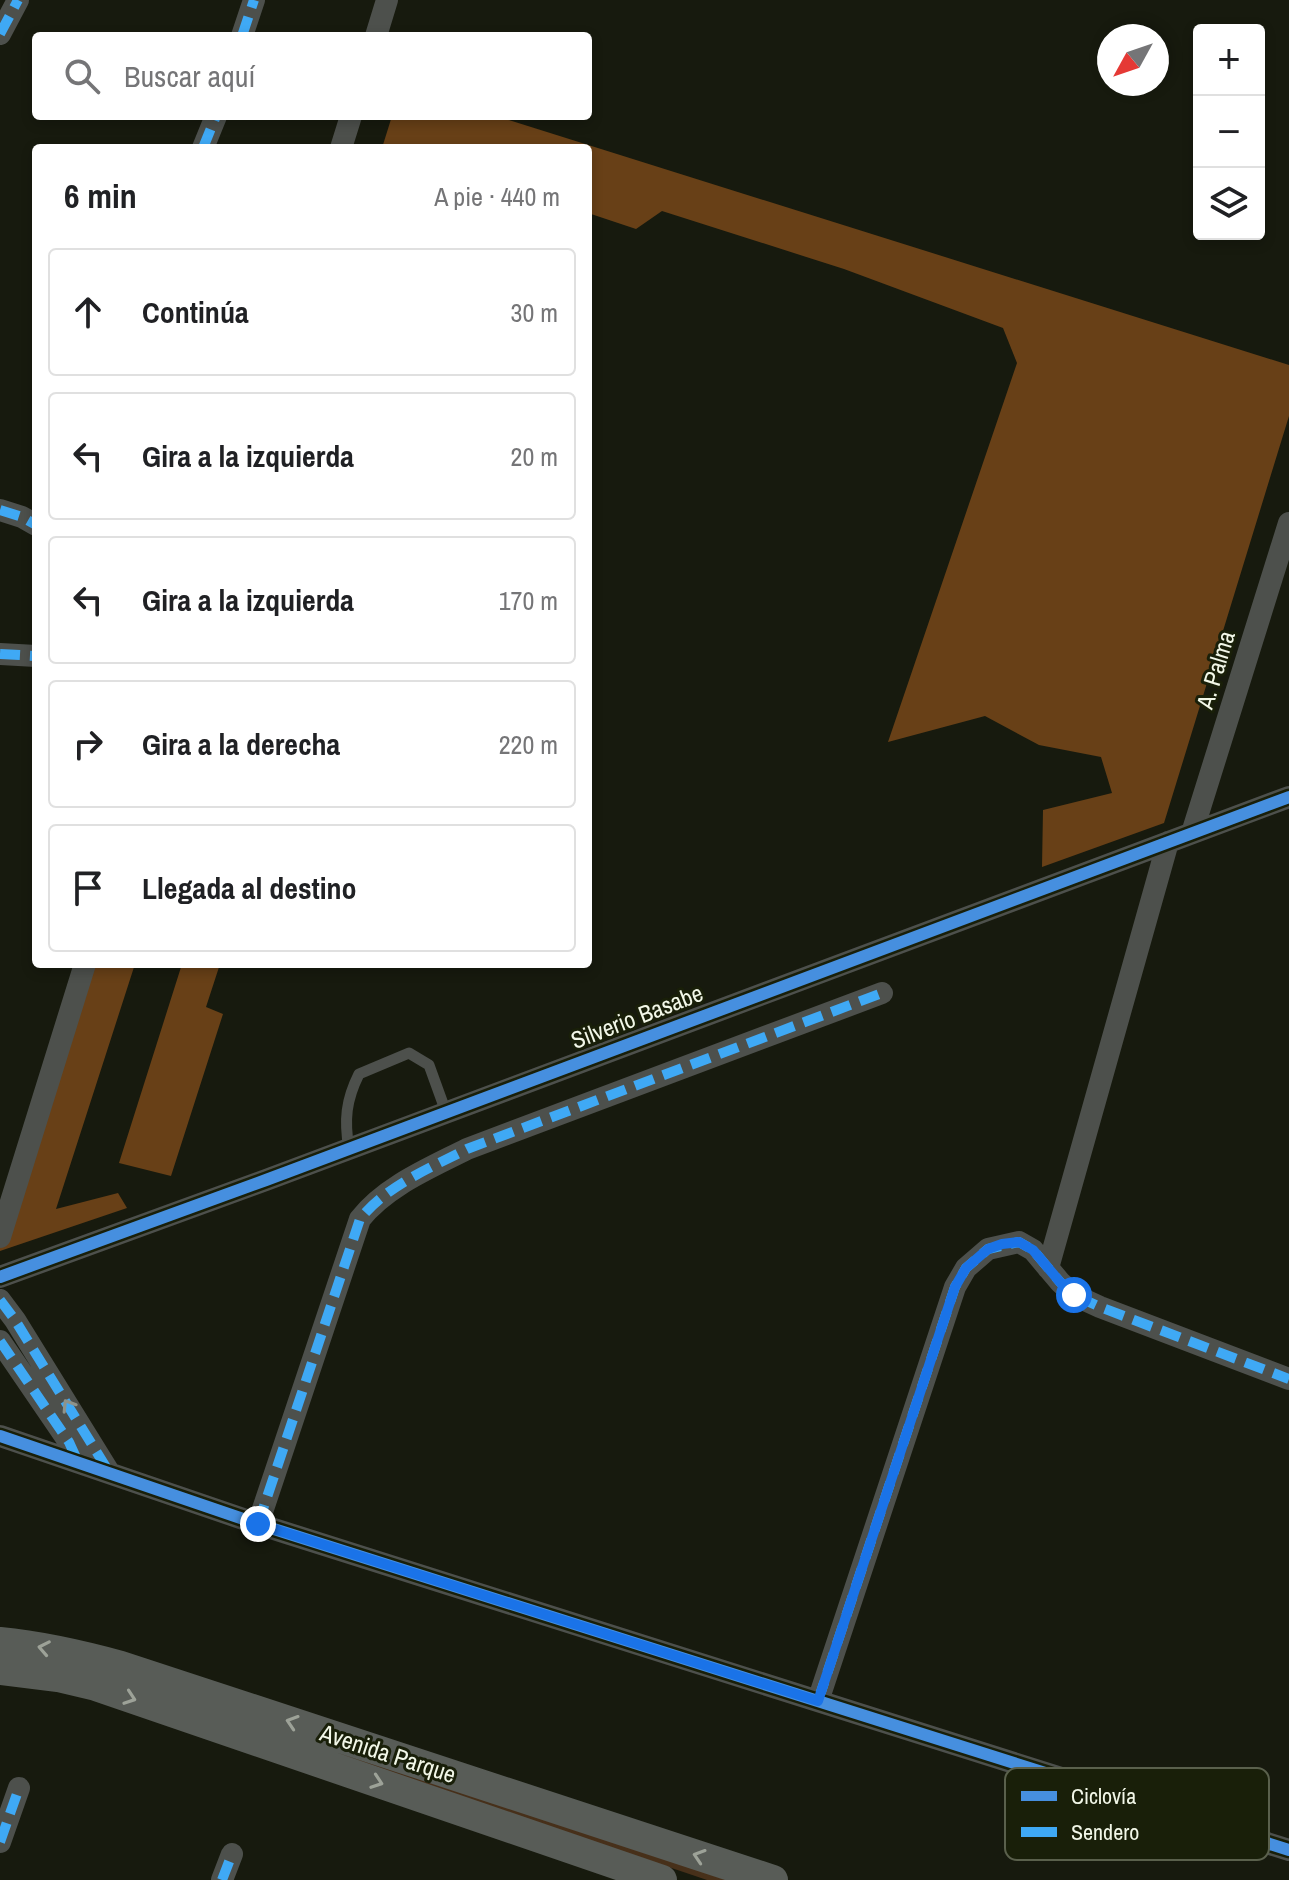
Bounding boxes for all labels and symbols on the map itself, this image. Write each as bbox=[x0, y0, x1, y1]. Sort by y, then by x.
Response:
north arrow bbox=[1097, 24, 1169, 96]
street label: A. Palma bbox=[1188, 627, 1242, 714]
street label: Silverio Basabe bbox=[566, 976, 707, 1056]
route start bbox=[1056, 1277, 1092, 1313]
one-way arrow bbox=[63, 1399, 78, 1414]
route end bbox=[240, 1506, 276, 1542]
one-way arrow bbox=[37, 1640, 50, 1657]
one-way arrow bbox=[123, 1689, 137, 1705]
one-way arrow bbox=[286, 1716, 300, 1732]
street label: Avenida Parque bbox=[315, 1716, 460, 1790]
legend bbox=[1005, 1768, 1269, 1860]
one-way arrow bbox=[369, 1772, 383, 1788]
text: Ciclovía bbox=[1071, 1781, 1136, 1811]
text: Sendero bbox=[1071, 1817, 1139, 1847]
one-way arrow bbox=[693, 1849, 707, 1865]

